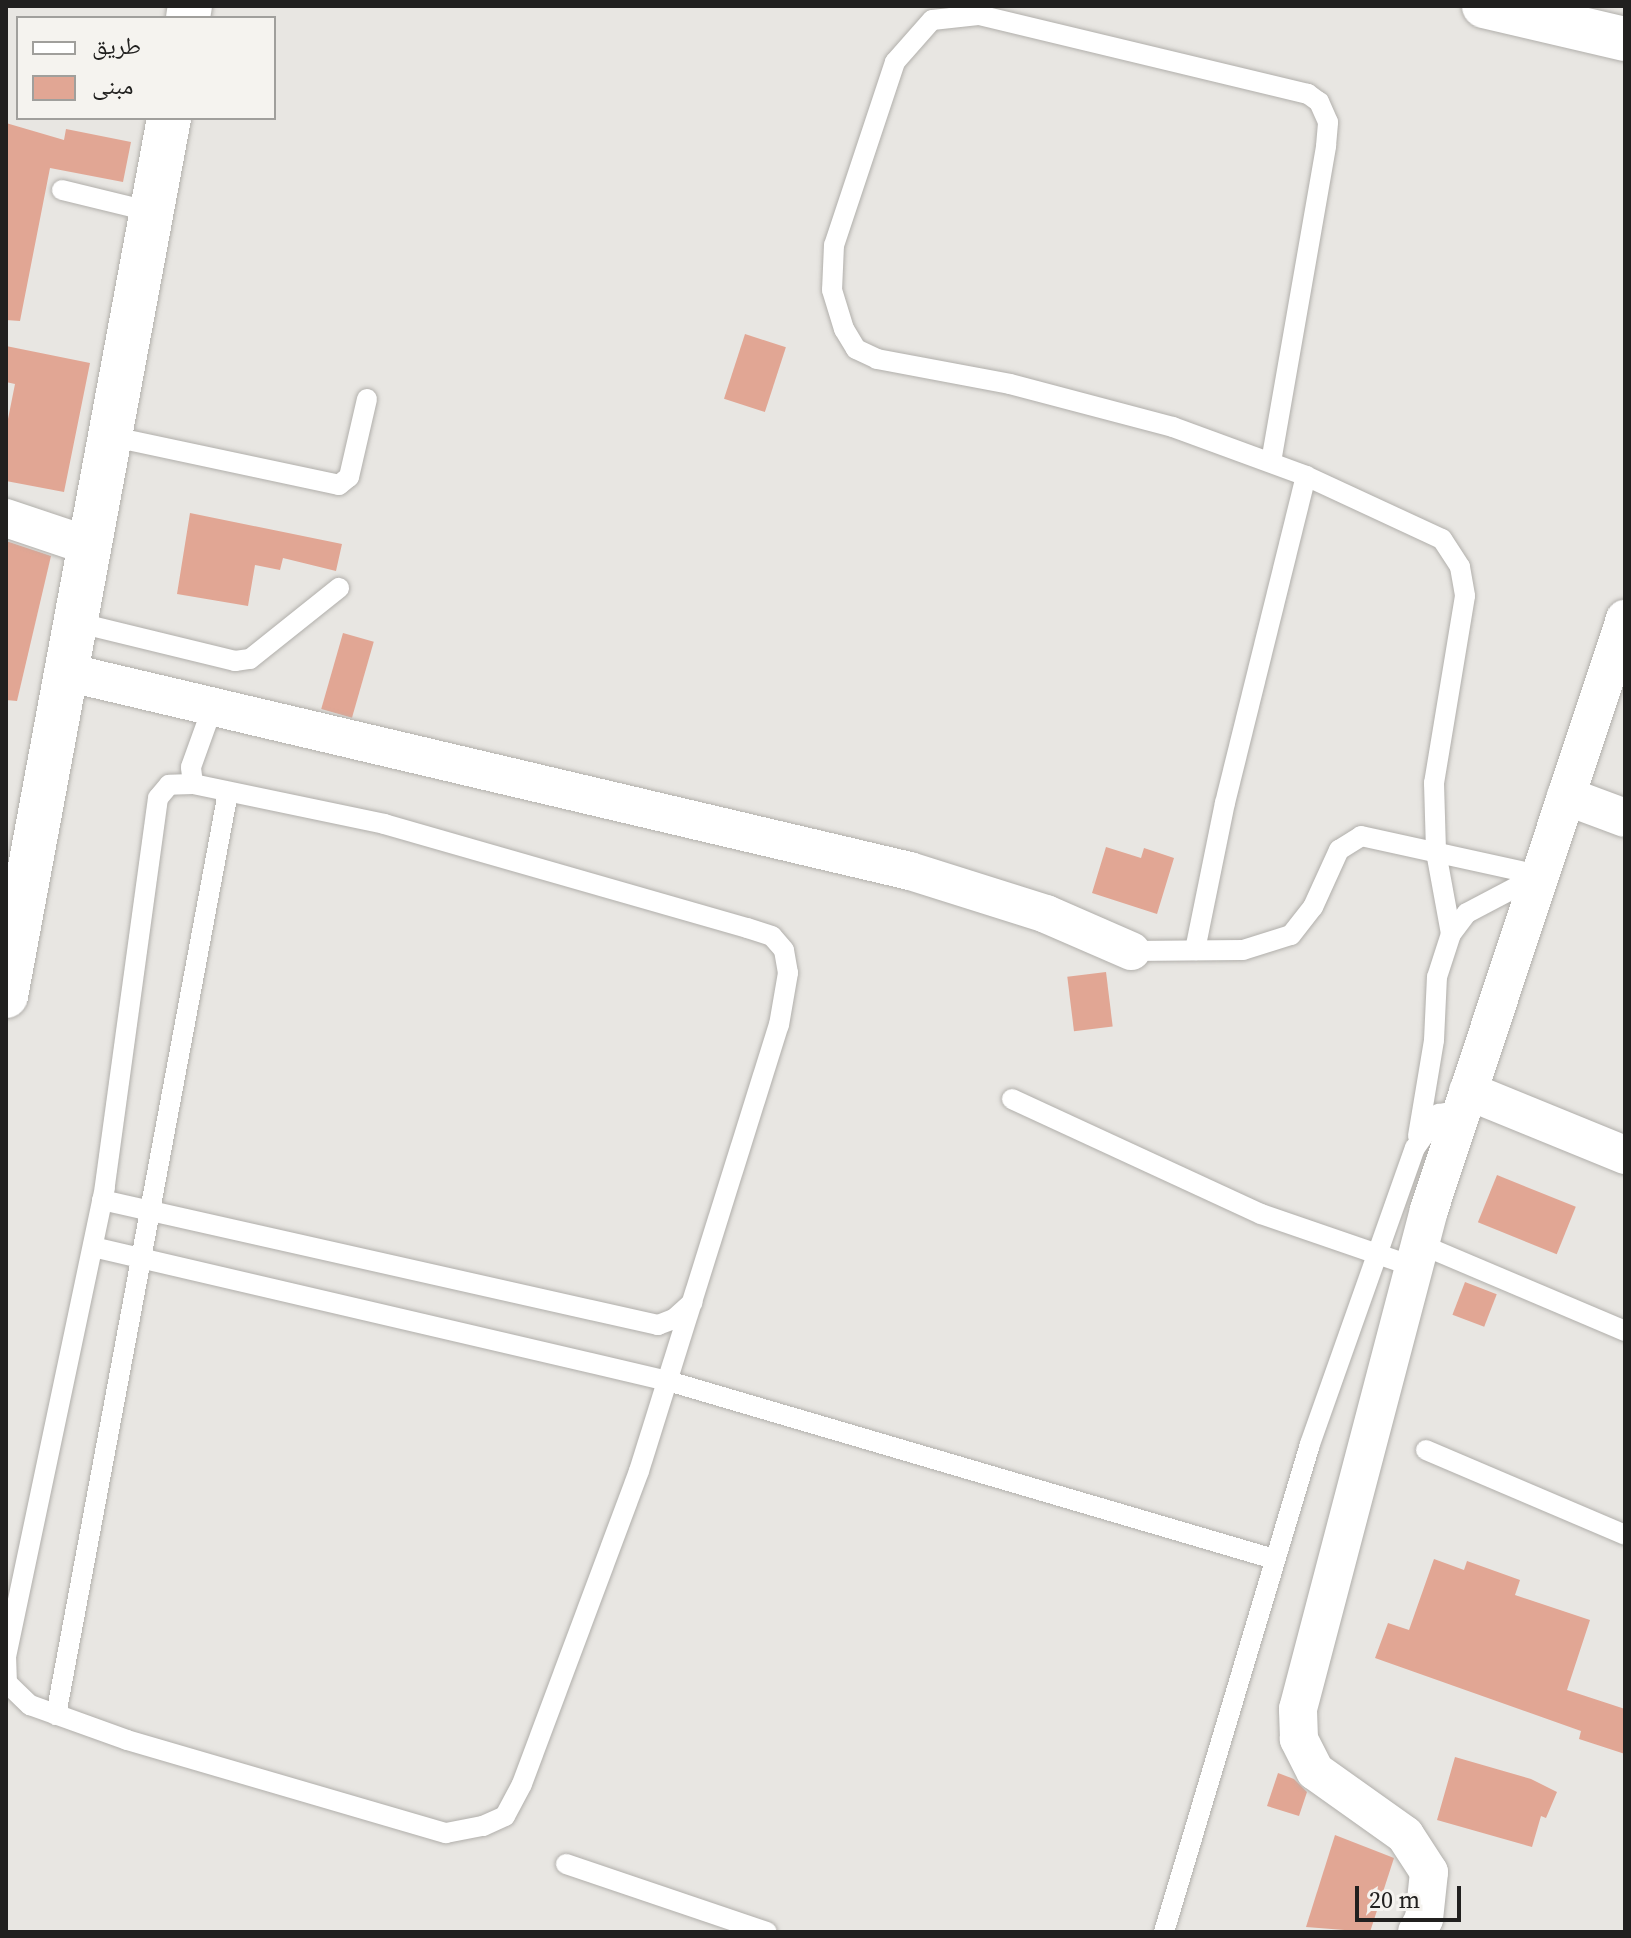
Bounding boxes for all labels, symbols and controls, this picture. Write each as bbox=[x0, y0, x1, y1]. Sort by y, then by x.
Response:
legend bbox=[16, 16, 276, 120]
text: طريق bbox=[92, 29, 141, 62]
text: مبنى bbox=[92, 69, 133, 102]
scale bar bbox=[1359, 1870, 1465, 1920]
text: 20 m bbox=[1369, 1883, 1420, 1916]

